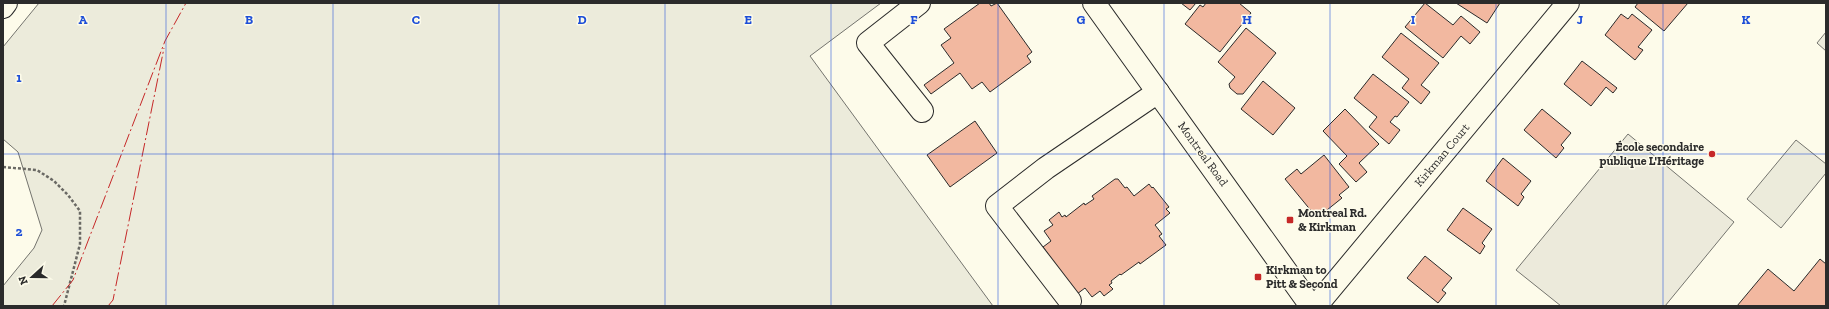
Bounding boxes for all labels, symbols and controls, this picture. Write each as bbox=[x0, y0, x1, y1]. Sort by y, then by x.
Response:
text: A bbox=[79, 12, 88, 27]
text: B bbox=[245, 12, 253, 27]
text: C bbox=[412, 12, 420, 27]
text: D bbox=[577, 12, 587, 27]
text: E bbox=[744, 12, 752, 27]
text: F bbox=[910, 12, 918, 27]
text: G bbox=[1077, 12, 1086, 27]
text: H bbox=[1242, 12, 1252, 27]
text: I bbox=[1411, 12, 1416, 27]
text: J bbox=[1577, 12, 1583, 27]
text: K bbox=[1742, 12, 1751, 27]
text: 1 bbox=[16, 70, 22, 85]
street label: Montreal Road bbox=[1175, 119, 1231, 189]
street label: Kirkman Court bbox=[1412, 120, 1473, 189]
place label: École secondaire publique L'Héritage bbox=[1600, 140, 1704, 168]
marker: École secondaire publique L'Héritage bbox=[1707, 149, 1717, 159]
place label: Montreal Rd. & Kirkman bbox=[1298, 206, 1367, 234]
marker: Montreal Rd. & Kirkman bbox=[1285, 215, 1295, 225]
text: 2 bbox=[16, 224, 23, 239]
north arrow bbox=[12, 257, 52, 297]
place label: Kirkman to Pitt & Second bbox=[1266, 263, 1338, 291]
marker: Kirkman to Pitt & Second bbox=[1253, 272, 1263, 282]
text: N bbox=[15, 274, 31, 287]

